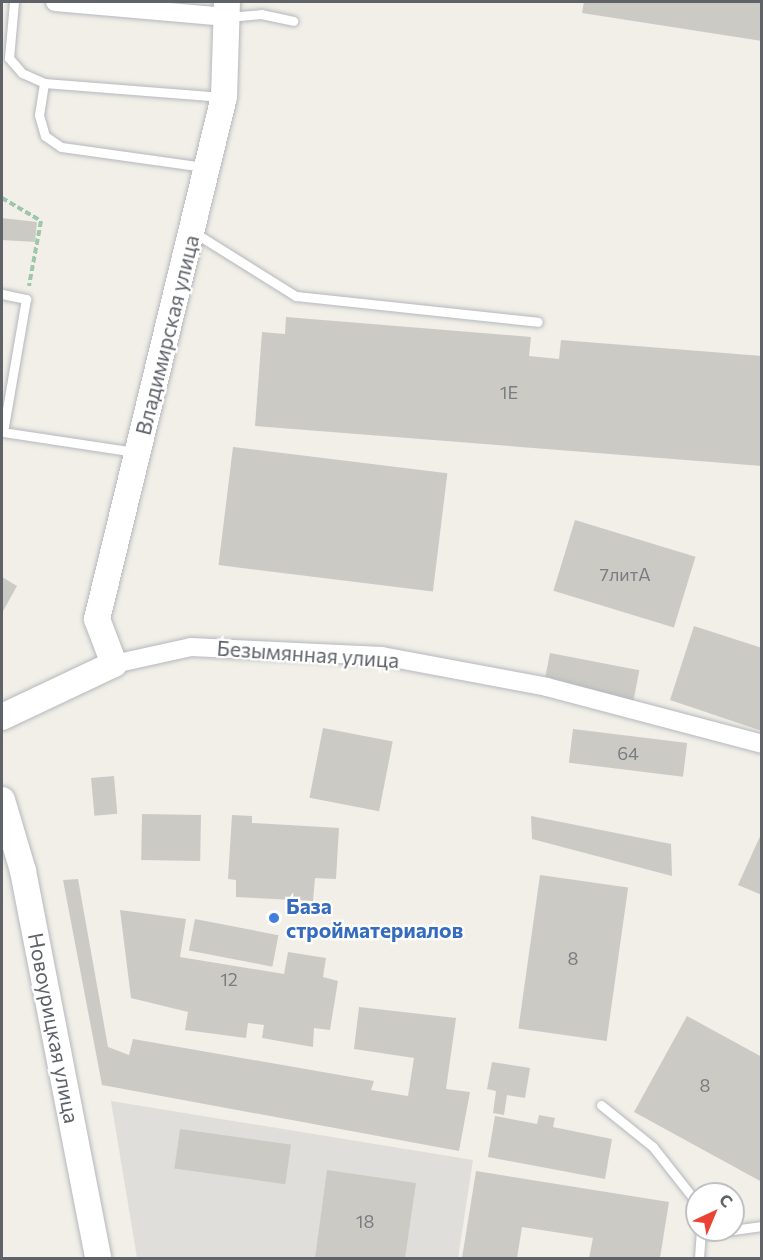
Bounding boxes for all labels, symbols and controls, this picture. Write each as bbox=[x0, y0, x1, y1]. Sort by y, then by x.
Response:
street label: Владимирская улица bbox=[130, 232, 204, 438]
house number: 1Е bbox=[500, 381, 518, 403]
house number: 7литА bbox=[599, 563, 651, 585]
street label: Безымянная улица bbox=[216, 635, 400, 673]
house number: 64 bbox=[617, 742, 639, 764]
place label: База стройматериалов bbox=[286, 893, 463, 943]
marker: База стройматериалов bbox=[267, 911, 281, 925]
street label: Новоурицкая улица bbox=[23, 931, 85, 1125]
house number: 8 bbox=[568, 947, 578, 969]
house number: 12 bbox=[220, 968, 238, 990]
house number: 8 bbox=[700, 1074, 710, 1096]
north arrow bbox=[685, 1182, 745, 1242]
text: С bbox=[716, 1189, 737, 1211]
house number: 18 bbox=[356, 1210, 374, 1232]

